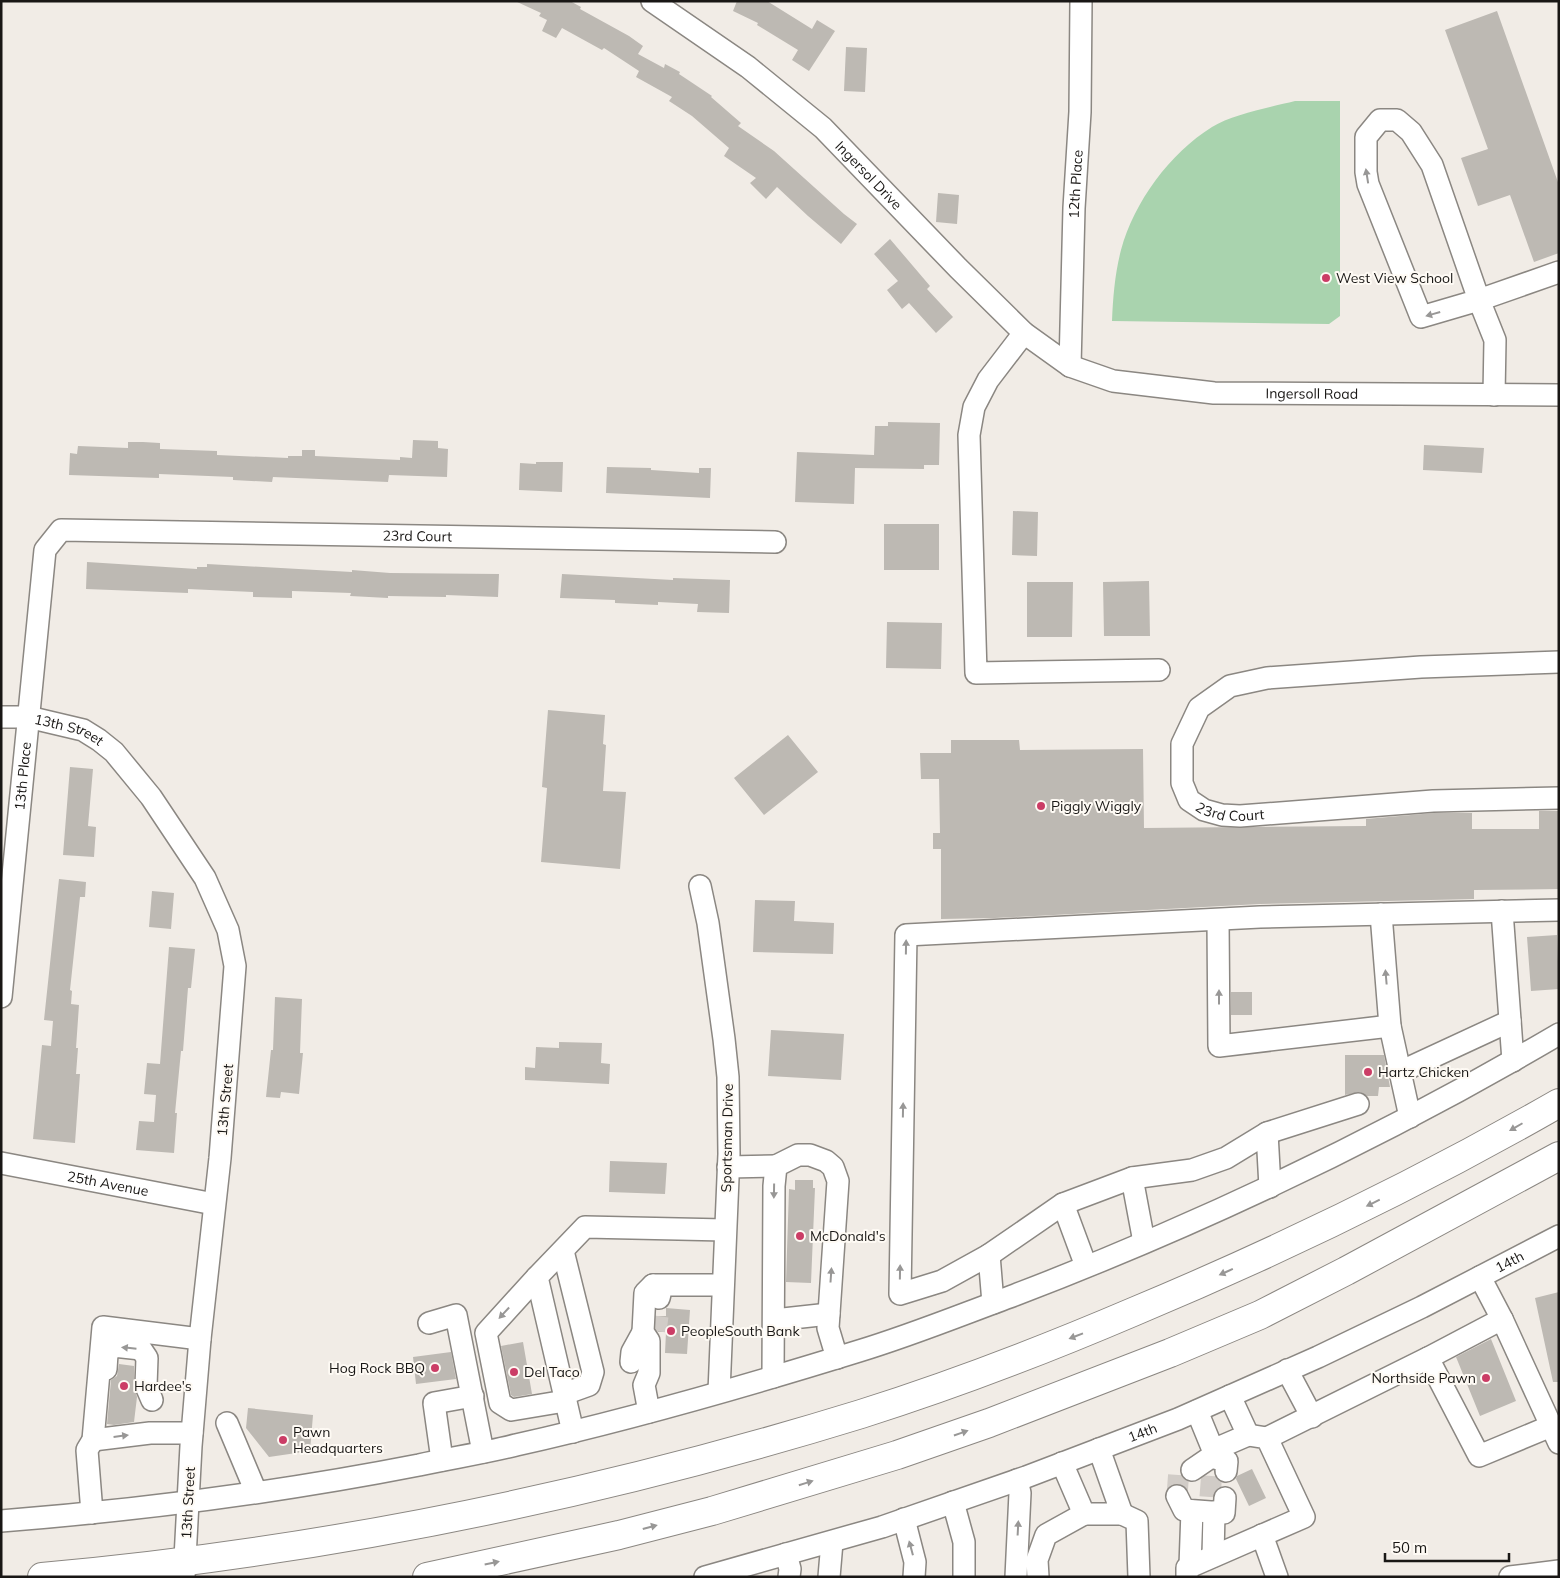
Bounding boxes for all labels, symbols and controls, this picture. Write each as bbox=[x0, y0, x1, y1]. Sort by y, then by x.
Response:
street label: Ingersol Drive bbox=[831, 137, 906, 214]
street label: 12th Place bbox=[1065, 149, 1087, 219]
one-way arrow bbox=[1363, 168, 1371, 184]
place label: West View School bbox=[1336, 269, 1453, 287]
marker: West View School bbox=[1320, 272, 1332, 284]
one-way arrow bbox=[1425, 310, 1440, 318]
street label: Ingersoll Road bbox=[1265, 384, 1358, 403]
street label: 23rd Court bbox=[382, 526, 452, 546]
street label: 13th Street bbox=[33, 710, 108, 749]
street label: 13th Place bbox=[10, 741, 35, 811]
place label: Piggly Wiggly bbox=[1051, 797, 1142, 815]
street label: 23rd Court bbox=[1192, 798, 1265, 825]
marker: Piggly Wiggly bbox=[1035, 800, 1047, 812]
one-way arrow bbox=[902, 939, 910, 955]
one-way arrow bbox=[1382, 969, 1390, 985]
one-way arrow bbox=[1215, 989, 1223, 1005]
street label: 13th Street bbox=[213, 1063, 237, 1137]
place label: Hartz Chicken bbox=[1378, 1063, 1469, 1081]
marker: Hartz Chicken bbox=[1362, 1066, 1374, 1078]
street label: Sportsman Drive bbox=[717, 1083, 737, 1193]
one-way arrow bbox=[899, 1102, 907, 1118]
one-way arrow bbox=[1509, 1123, 1524, 1131]
street label: 25th Avenue bbox=[66, 1167, 150, 1200]
one-way arrow bbox=[770, 1183, 778, 1199]
one-way arrow bbox=[1366, 1199, 1380, 1207]
place label: McDonald's bbox=[810, 1227, 886, 1245]
marker: McDonald's bbox=[794, 1230, 806, 1242]
street label: 14th bbox=[1492, 1247, 1527, 1277]
one-way arrow bbox=[896, 1264, 904, 1280]
one-way arrow bbox=[828, 1267, 836, 1283]
one-way arrow bbox=[1219, 1269, 1233, 1277]
one-way arrow bbox=[498, 1307, 510, 1319]
place label: PeopleSouth Bank bbox=[681, 1322, 800, 1340]
marker: PeopleSouth Bank bbox=[665, 1325, 677, 1337]
one-way arrow bbox=[1069, 1333, 1084, 1340]
one-way arrow bbox=[121, 1344, 137, 1352]
place label: Hog Rock BBQ bbox=[329, 1359, 425, 1377]
marker: Hog Rock BBQ bbox=[429, 1362, 441, 1374]
place label: Del Taco bbox=[524, 1363, 580, 1381]
marker: Del Taco bbox=[508, 1366, 520, 1378]
place label: Northside Pawn bbox=[1372, 1369, 1476, 1387]
marker: Northside Pawn bbox=[1480, 1372, 1492, 1384]
place label: Hardee's bbox=[134, 1377, 192, 1395]
marker: Hardee's bbox=[118, 1380, 130, 1392]
street label: 14th bbox=[1125, 1419, 1160, 1446]
place label: Pawn Headquarters bbox=[293, 1423, 383, 1457]
one-way arrow bbox=[954, 1429, 969, 1437]
one-way arrow bbox=[114, 1432, 130, 1440]
marker: Pawn Headquarters bbox=[277, 1434, 289, 1446]
street label: 13th Street bbox=[177, 1466, 199, 1540]
one-way arrow bbox=[799, 1479, 814, 1487]
one-way arrow bbox=[1015, 1520, 1023, 1536]
one-way arrow bbox=[642, 1523, 657, 1531]
scale bar bbox=[1385, 1530, 1509, 1562]
text: 50 m bbox=[1392, 1538, 1427, 1557]
one-way arrow bbox=[907, 1540, 915, 1555]
one-way arrow bbox=[484, 1559, 500, 1567]

